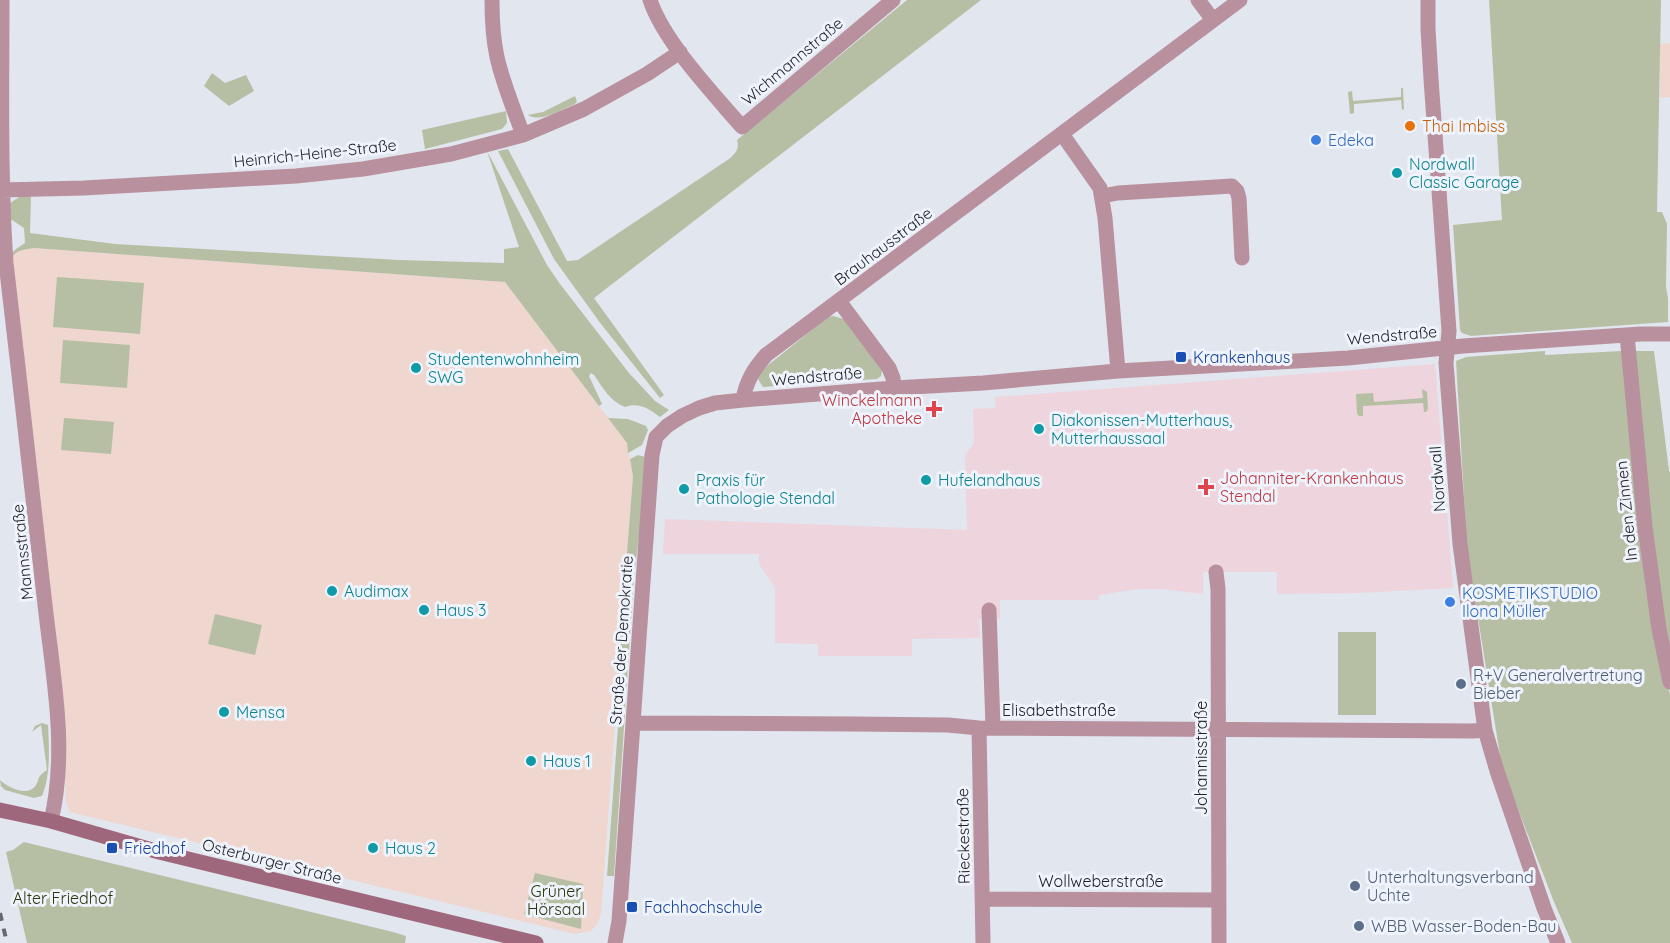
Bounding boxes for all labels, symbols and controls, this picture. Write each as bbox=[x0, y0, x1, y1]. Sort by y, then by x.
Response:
street label: Wichmannstraße bbox=[737, 13, 847, 109]
place label: Thai Imbiss bbox=[1422, 116, 1505, 136]
marker: Thai Imbiss bbox=[1403, 119, 1417, 133]
place label: Edeka bbox=[1328, 130, 1374, 150]
marker: Edeka bbox=[1309, 133, 1323, 147]
street label: Heinrich-Heine-Straße bbox=[233, 134, 397, 172]
place label: Nordwall Classic Garage bbox=[1409, 154, 1519, 192]
marker: Nordwall Classic Garage bbox=[1390, 166, 1404, 180]
street label: Brauhausstraße bbox=[830, 203, 936, 289]
street label: Wendstraße bbox=[1346, 321, 1438, 349]
place label: Krankenhaus bbox=[1193, 347, 1290, 367]
place label: Studentenwohnheim SWG bbox=[428, 349, 579, 387]
marker: Krankenhaus bbox=[1174, 350, 1188, 364]
marker: Studentenwohnheim SWG bbox=[409, 361, 423, 375]
street label: Wendstraße bbox=[771, 362, 863, 390]
place label: Winckelmann Apotheke bbox=[822, 390, 922, 428]
marker: Winckelmann Apotheke bbox=[927, 402, 941, 416]
place label: Diakonissen-Mutterhaus, Mutterhaussaal bbox=[1051, 410, 1232, 448]
marker: Diakonissen-Mutterhaus, Mutterhaussaal bbox=[1032, 422, 1046, 436]
street label: Nordwall bbox=[1425, 445, 1449, 513]
street label: In den Zinnen bbox=[1611, 460, 1641, 562]
place label: Johanniter-Krankenhaus Stendal bbox=[1220, 468, 1404, 506]
place label: Praxis für Pathologie Stendal bbox=[696, 470, 835, 508]
place label: Hufelandhaus bbox=[938, 470, 1040, 490]
marker: Hufelandhaus bbox=[919, 473, 933, 487]
marker: Johanniter-Krankenhaus Stendal bbox=[1197, 478, 1215, 496]
marker: Praxis für Pathologie Stendal bbox=[677, 482, 691, 496]
street label: Mannsstraße bbox=[7, 503, 37, 601]
street label: Straße der Demokratie bbox=[605, 555, 637, 725]
place label: Audimax bbox=[344, 581, 409, 601]
place label: KOSMETIKSTUDIO Ilona Müller bbox=[1462, 583, 1598, 621]
marker: Audimax bbox=[325, 584, 339, 598]
marker: KOSMETIKSTUDIO Ilona Müller bbox=[1443, 595, 1457, 609]
place label: Haus 3 bbox=[436, 600, 486, 620]
marker: Haus 3 bbox=[417, 603, 431, 617]
place label: R+V Generalvertretung Bieber bbox=[1473, 665, 1643, 703]
marker: R+V Generalvertretung Bieber bbox=[1454, 677, 1468, 691]
street label: Elisabethstraße bbox=[1002, 700, 1116, 720]
street label: Johannisstraße bbox=[1191, 701, 1211, 815]
place label: Mensa bbox=[236, 702, 285, 722]
marker: Mensa bbox=[217, 705, 231, 719]
place label: Haus 1 bbox=[543, 751, 591, 771]
marker: Haus 1 bbox=[524, 754, 538, 768]
street label: Rieckestraße bbox=[952, 788, 974, 884]
street label: Osterburger Straße bbox=[200, 834, 344, 888]
place label: Friedhof bbox=[124, 838, 186, 858]
place label: Haus 2 bbox=[385, 838, 436, 858]
marker: Friedhof bbox=[105, 841, 119, 855]
marker: Haus 2 bbox=[366, 841, 380, 855]
place label: Unterhaltungsverband Uchte bbox=[1367, 867, 1534, 905]
street label: Wollweberstraße bbox=[1038, 871, 1164, 891]
marker: Unterhaltungsverband Uchte bbox=[1348, 879, 1362, 893]
park label: Grüner Hörsaal bbox=[527, 881, 585, 919]
park label: Alter Friedhof bbox=[13, 888, 114, 908]
place label: Fachhochschule bbox=[644, 897, 762, 917]
marker: Fachhochschule bbox=[625, 900, 639, 914]
place label: WBB Wasser-Boden-Bau bbox=[1371, 916, 1556, 936]
marker: WBB Wasser-Boden-Bau bbox=[1352, 919, 1366, 933]

